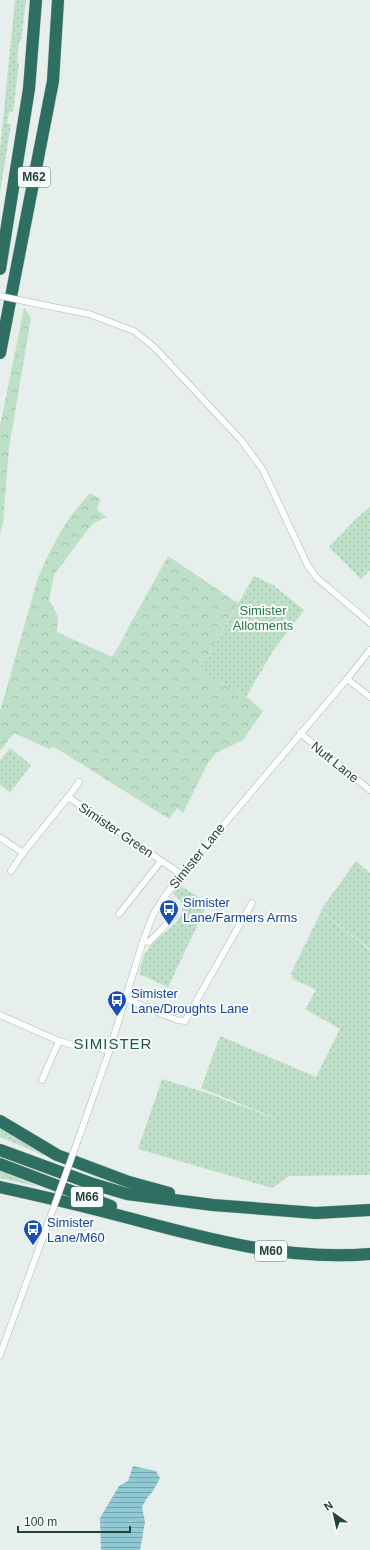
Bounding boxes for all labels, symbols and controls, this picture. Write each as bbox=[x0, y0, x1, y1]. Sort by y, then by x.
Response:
road number: M62 bbox=[18, 167, 50, 187]
park label: Simister Allotments bbox=[233, 603, 294, 633]
street label: Nutt Lane bbox=[308, 738, 362, 786]
street label: Simister Green bbox=[76, 800, 156, 860]
street label: Simister Lane bbox=[166, 820, 228, 892]
place label: Simister Lane/Farmers Arms bbox=[183, 895, 298, 925]
bus stop icon: Simister Lane/Farmers Arms bbox=[158, 898, 180, 926]
place label: Simister Lane/Droughts Lane bbox=[131, 986, 249, 1016]
bus stop icon: Simister Lane/Droughts Lane bbox=[106, 989, 128, 1017]
district label: SIMISTER bbox=[74, 1035, 152, 1052]
road number: M66 bbox=[71, 1187, 103, 1207]
place label: Simister Lane/M60 bbox=[47, 1215, 105, 1245]
bus stop icon: Simister Lane/M60 bbox=[22, 1218, 44, 1246]
road number: M60 bbox=[255, 1241, 287, 1261]
north arrow bbox=[314, 1494, 354, 1534]
text: N bbox=[322, 1498, 335, 1513]
scale bar bbox=[18, 1508, 130, 1534]
text: 100 m bbox=[24, 1515, 57, 1529]

